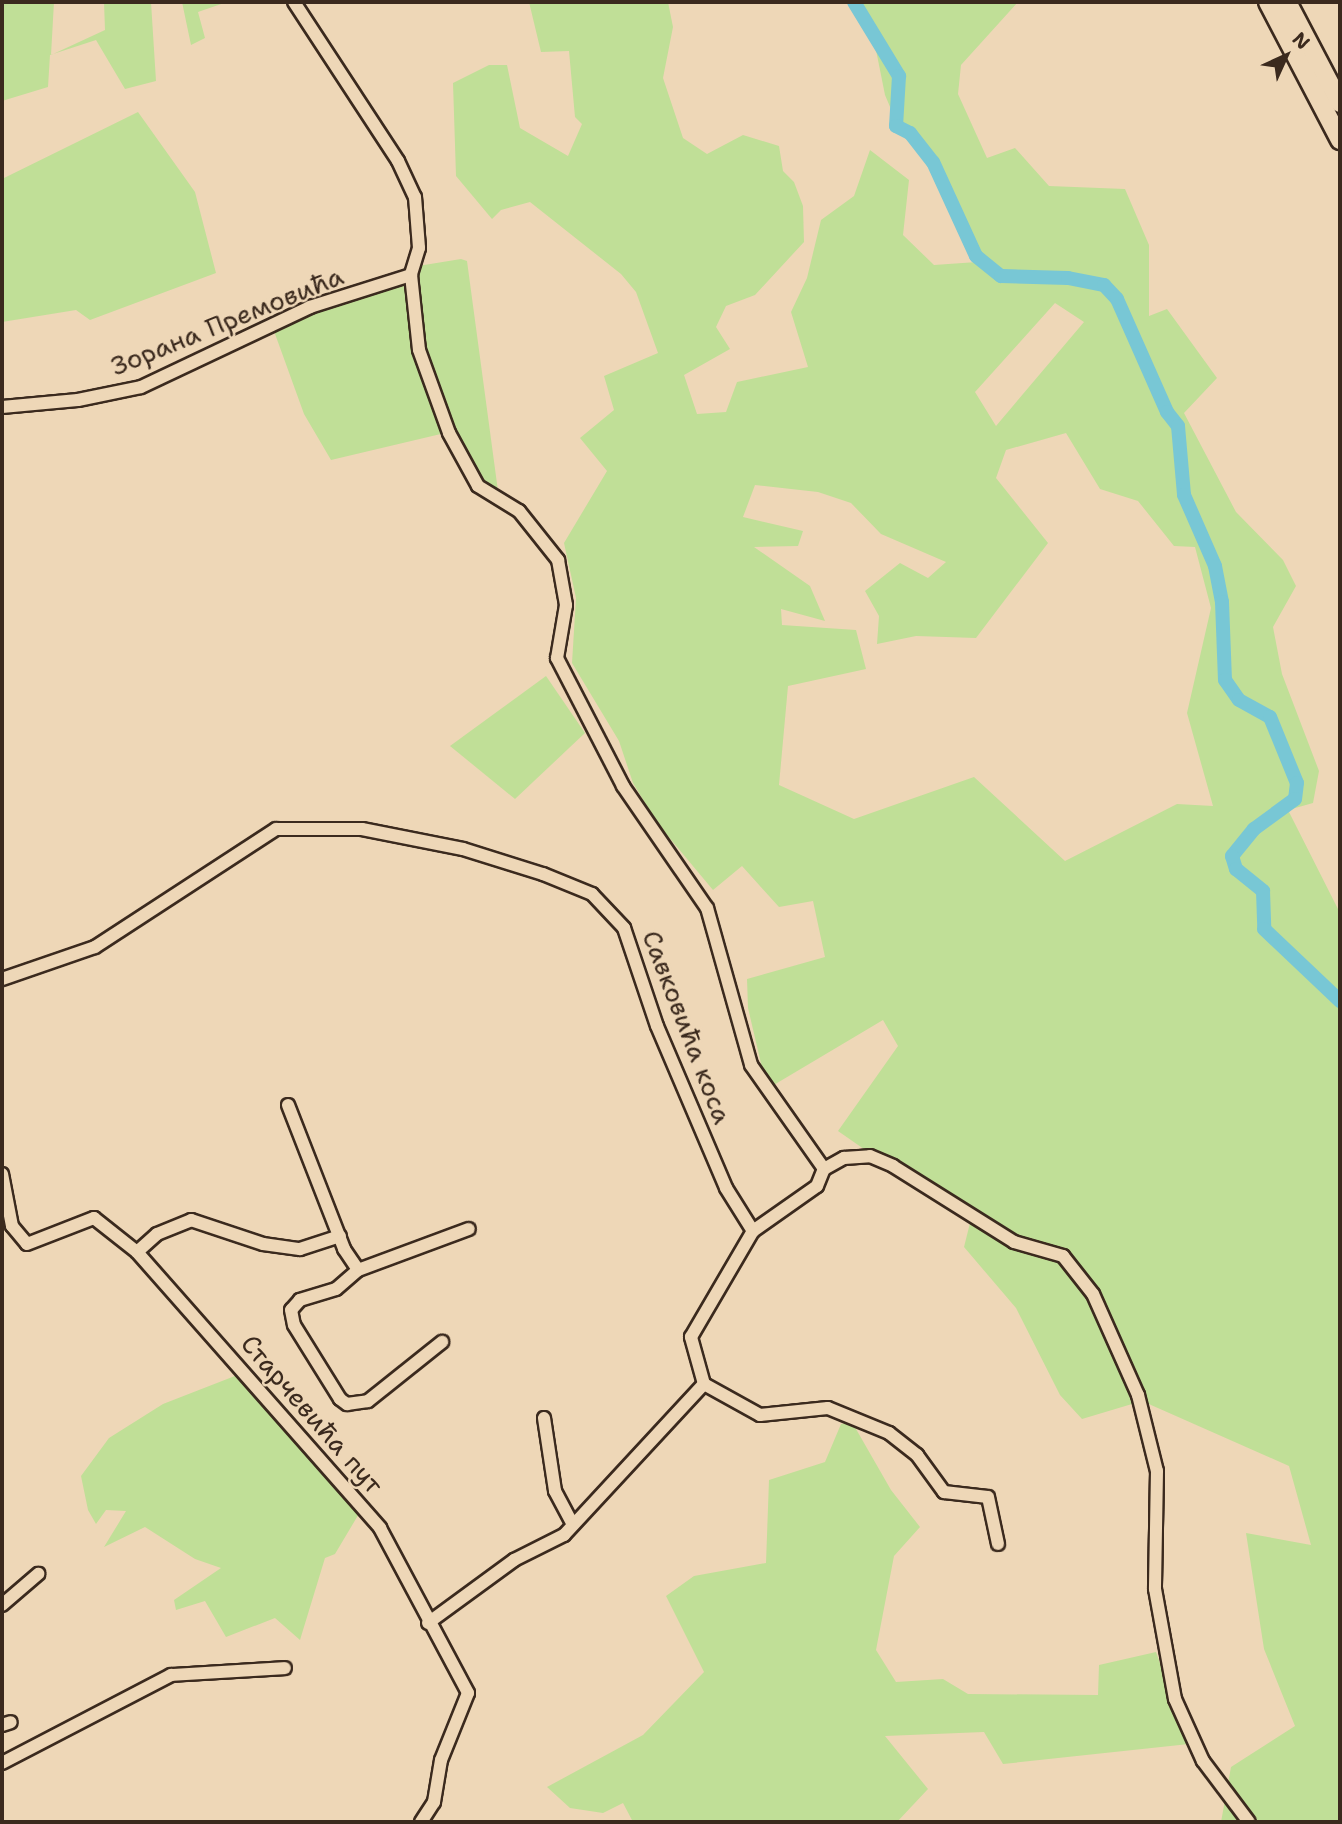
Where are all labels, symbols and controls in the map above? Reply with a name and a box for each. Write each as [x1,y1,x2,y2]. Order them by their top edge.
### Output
north arrow [1251,21,1321,91]
text: N [1287,27,1315,55]
street label: Зорана Премовића [106,260,348,382]
street label: Савковића коса [636,926,738,1128]
street label: Старчевића пут [235,1328,389,1500]

